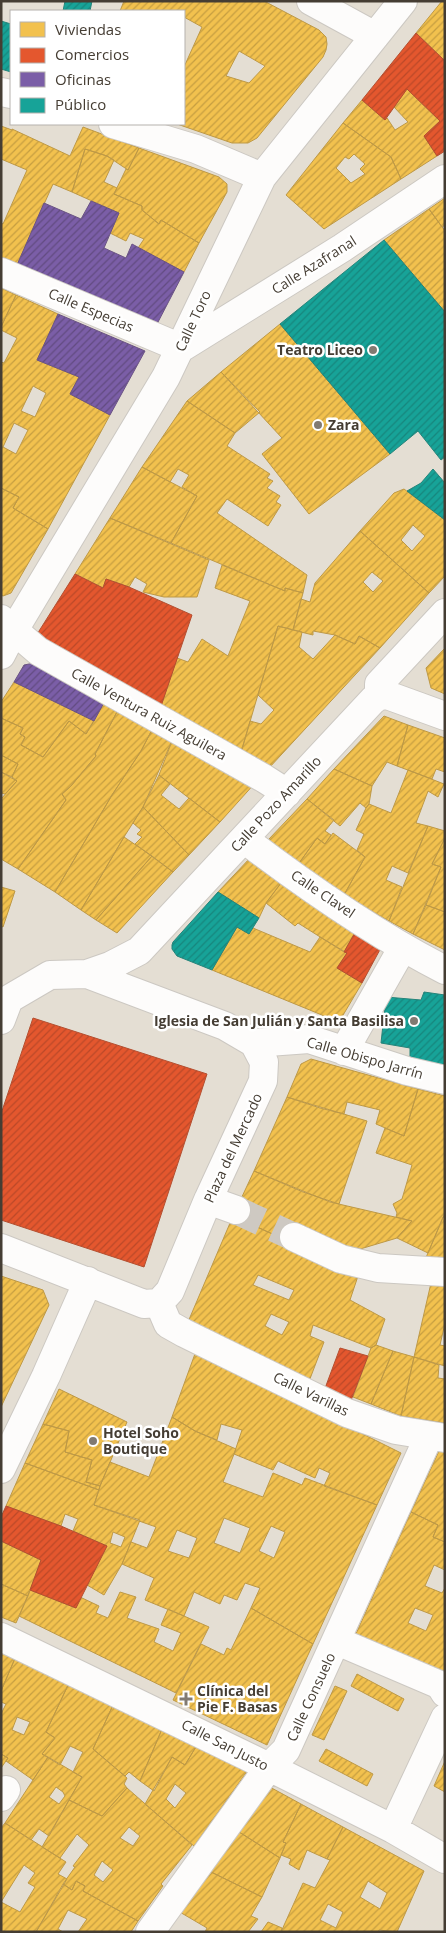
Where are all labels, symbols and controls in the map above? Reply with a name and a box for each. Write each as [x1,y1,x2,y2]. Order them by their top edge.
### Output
legend [10,10,185,125]
text: Viviendas [55,19,121,39]
text: Comercios [55,44,129,64]
text: Oficinas [55,69,111,89]
text: Público [55,94,106,114]
street label: Calle Azafranal [268,231,360,298]
street label: Calle Especias [46,283,137,336]
street label: Calle Toro [170,287,215,354]
place label: Teatro Liceo [277,340,363,359]
marker: Teatro Liceo [367,344,379,356]
place label: Zara [328,415,359,434]
marker: Zara [312,419,324,431]
street label: Calle Ventura Ruiz Aguilera [68,663,230,764]
street label: Calle Pozo Amarillo [226,751,325,856]
street label: Calle Clavel [287,865,359,922]
place label: Iglesia de San Julián y Santa Basilisa [154,1011,404,1030]
marker: Iglesia de San Julián y Santa Basilisa [408,1015,420,1027]
street label: Calle Obispo Jarrín [305,1032,426,1083]
street label: Plaza del Mercado [199,1090,266,1206]
street label: Calle Varillas [270,1367,353,1420]
place label: Hotel Soho Boutique [103,1423,179,1458]
marker: Hotel Soho Boutique [87,1435,99,1447]
street label: Calle Consuelo [282,1649,339,1744]
place label: Clínica del Pie F. Basas [197,1681,278,1716]
marker: Clínica del Pie F. Basas [179,1692,193,1706]
street label: Calle San Justo [178,1714,272,1775]

